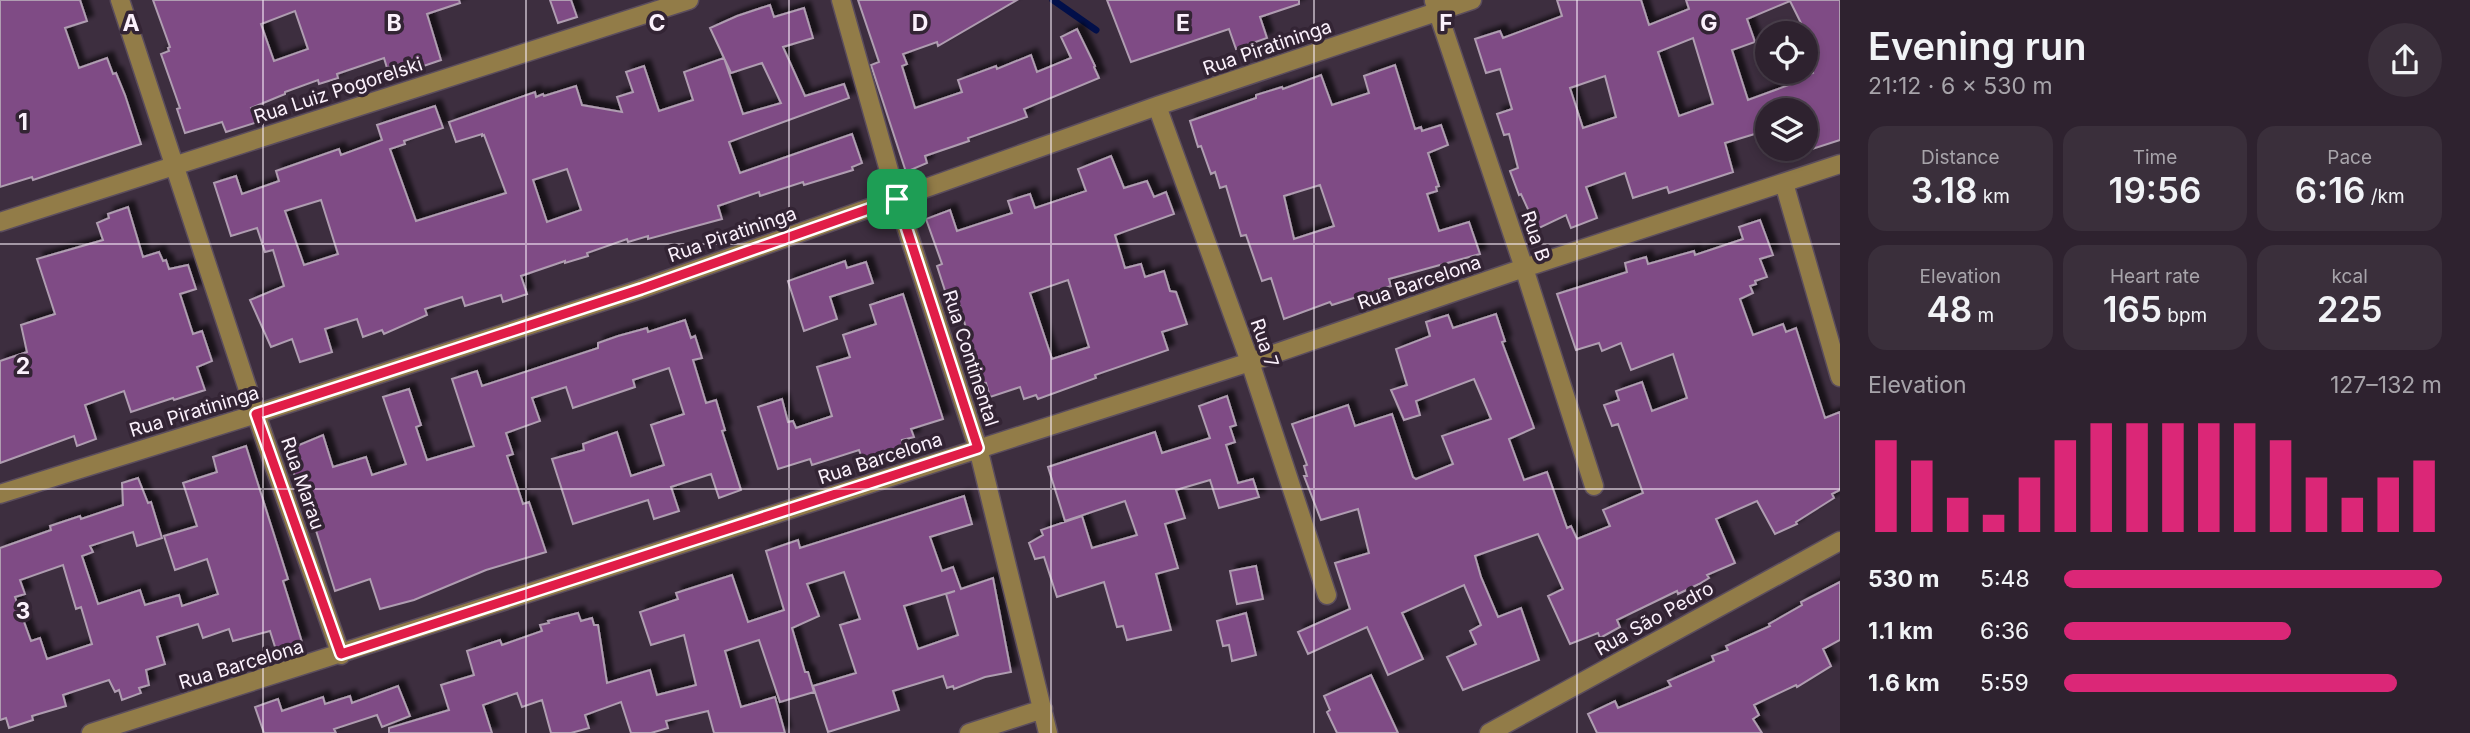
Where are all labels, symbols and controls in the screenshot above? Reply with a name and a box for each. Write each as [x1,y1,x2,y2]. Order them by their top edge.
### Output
text: A [122,9,140,37]
text: B [386,9,402,37]
text: C [648,9,666,37]
text: D [912,9,928,37]
text: E [1176,9,1190,37]
text: F [1439,9,1453,37]
text: G [1700,9,1718,37]
street label: Rua Piratininga [1200,15,1334,80]
map controls [1755,21,1818,161]
button: locate [1755,21,1818,84]
text: Evening run [1868,23,2086,69]
button: share [2368,23,2442,97]
street label: Rua Luiz Pogorelski [251,52,425,129]
text: 21:12 · 6 × 530 m [1868,72,2053,100]
button: layers [1755,98,1818,161]
text: 1 [18,108,28,136]
text: Distance [1921,146,2000,169]
text: Time [2133,146,2177,169]
text: Pace [2327,146,2372,169]
pin [867,169,927,229]
text: 3.18 [1911,169,1978,211]
text: 19:56 [2109,169,2201,211]
text: 6:16 [2295,169,2365,211]
icon: arrive [878,180,916,218]
text: km [1978,185,2010,208]
text: /km [2365,185,2405,208]
street label: Rua Piratininga [665,202,799,267]
street label: Rua B [1516,208,1555,264]
street label: Rua Barcelona [1354,251,1484,314]
text: Elevation [1920,265,2001,288]
text: Heart rate [2110,265,2200,288]
text: kcal [2332,265,2368,288]
street label: Rua Continental [938,287,1003,429]
text: 48 [1926,288,1972,330]
text: 165 [2103,288,2162,330]
text: 225 [2317,288,2382,330]
text: m [1972,304,1994,327]
text: bpm [2162,304,2207,327]
street label: Rua 7 [1245,316,1284,371]
text: 2 [16,352,30,380]
text: Elevation [1868,371,1967,399]
text: 127–132 m [2330,371,2442,399]
street label: Rua Piratininga [127,381,262,442]
street label: Rua Barcelona [815,428,945,489]
street label: Rua Marau [276,434,329,532]
text: 530 m [1868,565,1940,593]
text: 5:48 [1980,565,2030,593]
street label: Rua São Pedro [1591,576,1718,661]
text: 3 [16,597,30,625]
text: 1.1 km [1868,617,1933,645]
text: 6:36 [1980,617,2029,645]
street label: Rua Barcelona [176,635,306,694]
text: 1.6 km [1868,669,1940,697]
text: 5:59 [1980,669,2029,697]

